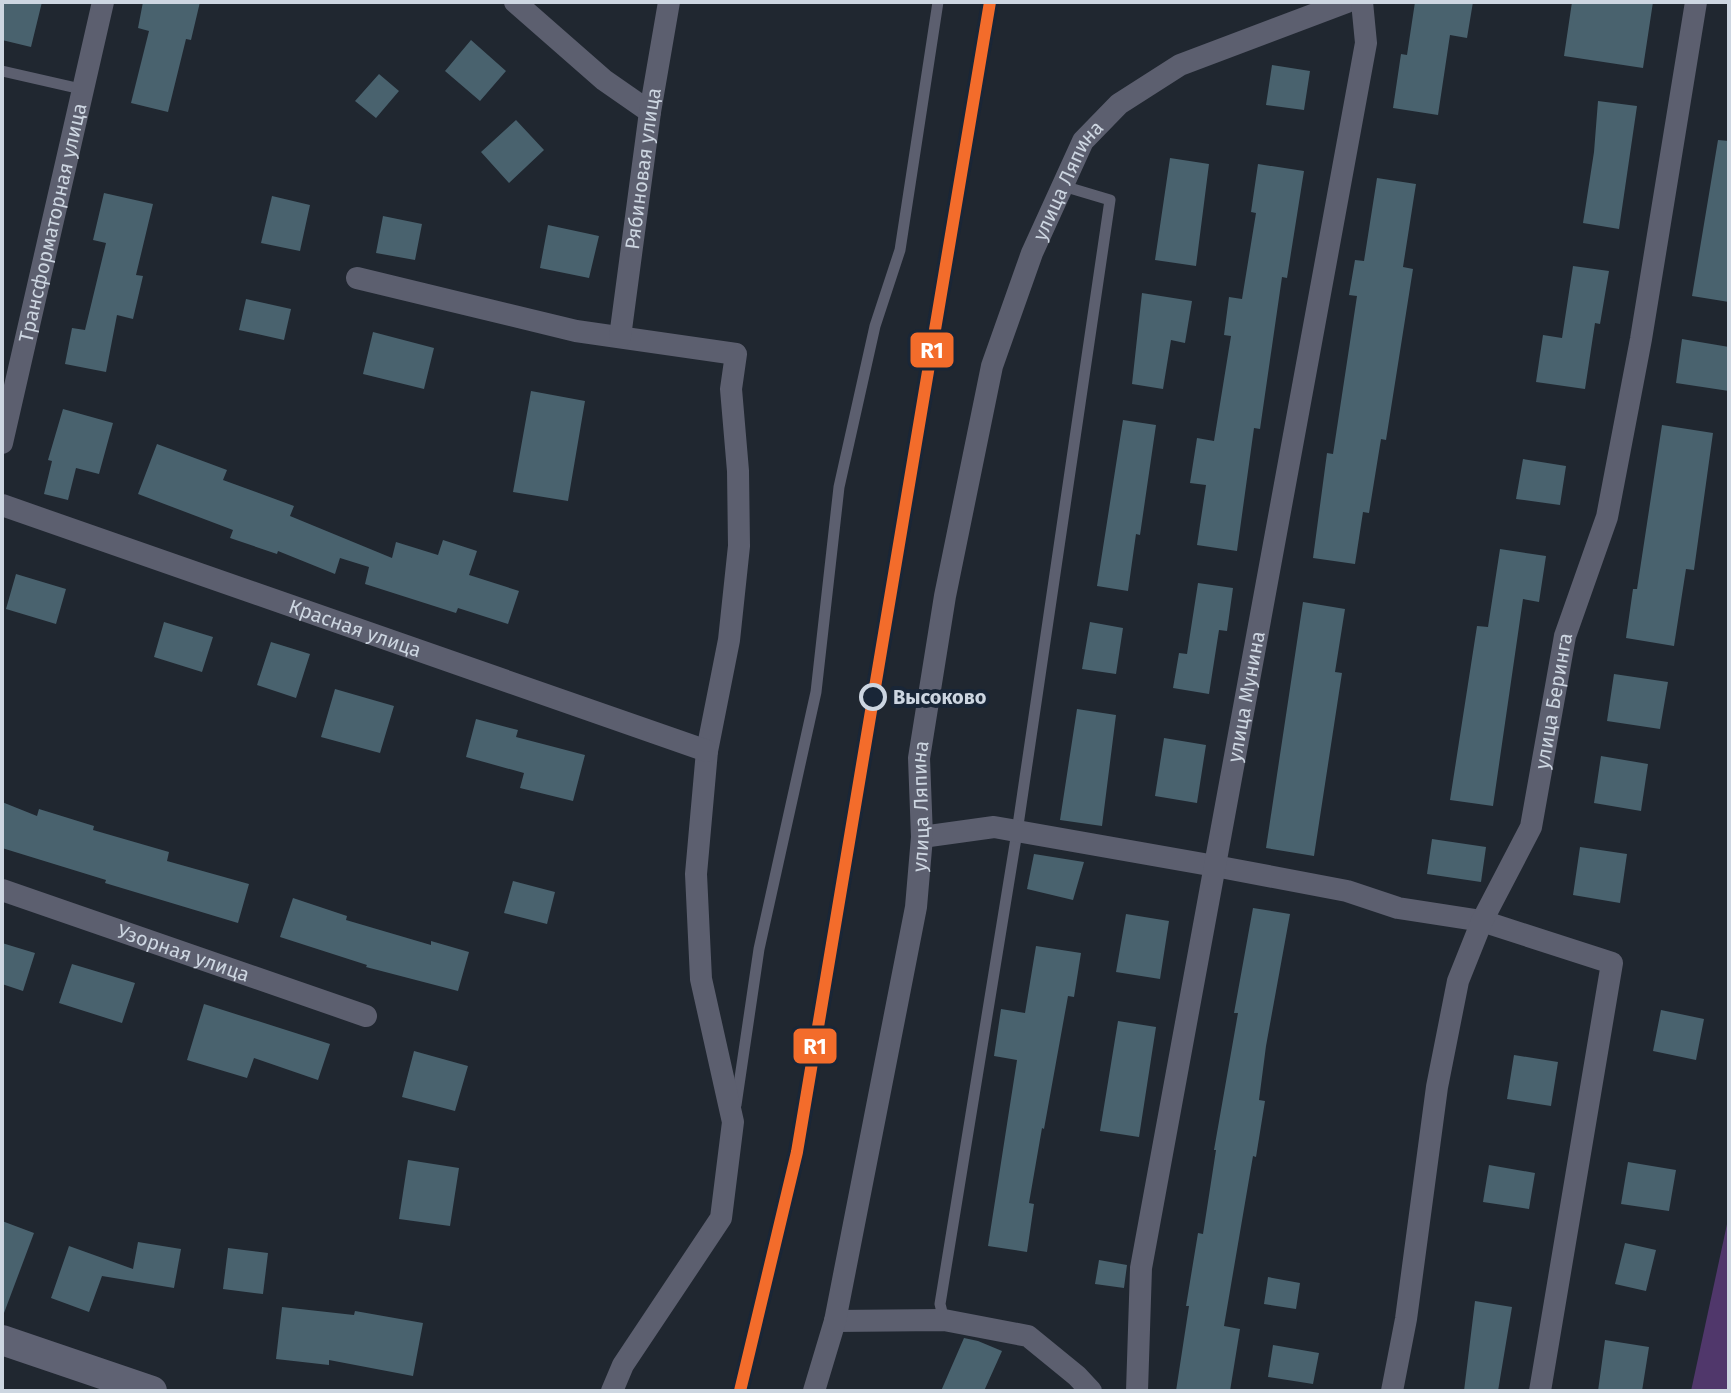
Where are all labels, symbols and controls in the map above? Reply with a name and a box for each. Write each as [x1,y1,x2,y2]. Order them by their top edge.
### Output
street label: Рябиновая улица [620,86,666,251]
street label: Трансформаторная улица [13,101,91,345]
street label: улица Ляпина [1027,115,1108,244]
line badge: R1 [909,331,955,369]
text: R1 [920,337,944,364]
street label: Красная улица [286,594,425,662]
street label: улица Мунина [1222,629,1270,764]
street label: улица Беринга [1530,631,1577,771]
marker: Высоково [860,684,886,710]
place label: Высоково [893,685,987,709]
street label: улица Ляпина [906,739,934,873]
street label: Узорная улица [114,919,253,987]
line badge: R1 [792,1027,838,1065]
text: R1 [803,1033,827,1060]

